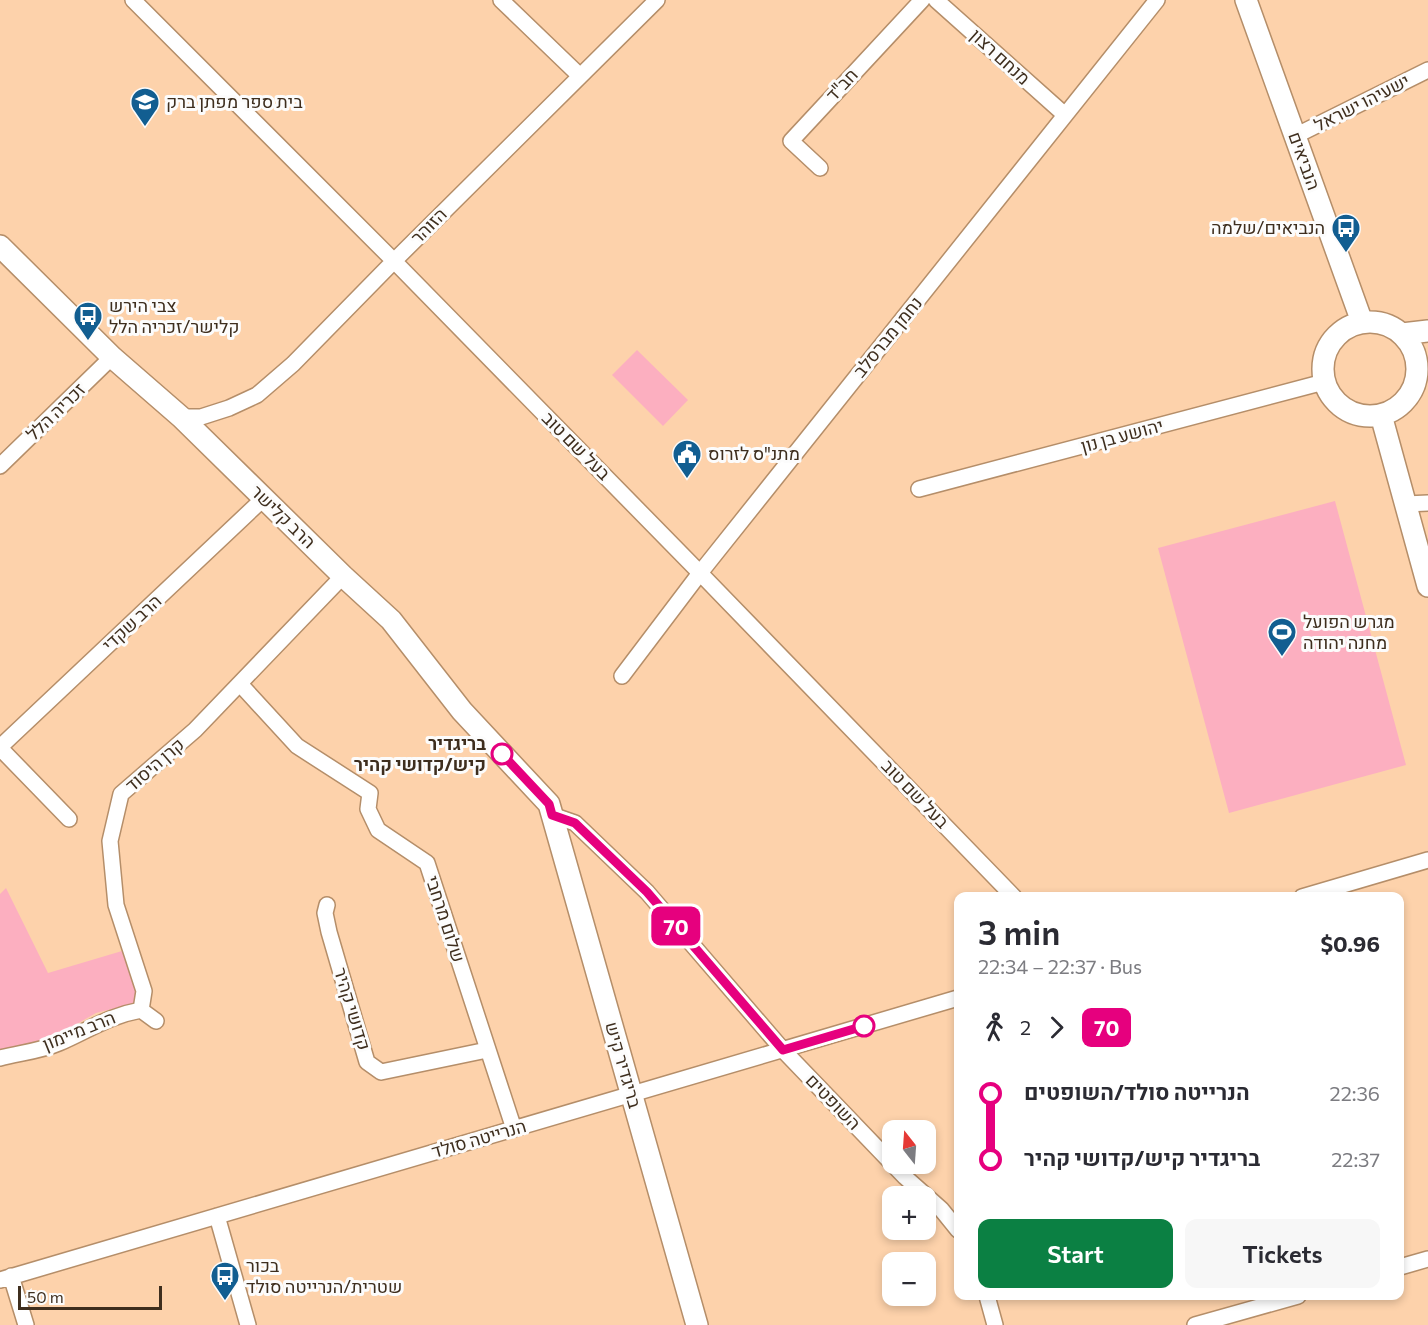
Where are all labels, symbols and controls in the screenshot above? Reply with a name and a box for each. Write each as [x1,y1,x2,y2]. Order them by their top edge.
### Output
street label: מנחם רצון [966,24,1035,89]
street label: חב"ד [821,63,862,105]
street label: ישעיהו ישראל [1310,69,1413,136]
school or university icon: בית ספר מפתן ברק [129,86,161,128]
place label: בית ספר מפתן ברק [166,90,303,112]
street label: הנביאים [1284,128,1326,193]
street label: הזוהר [406,203,451,248]
bus stop icon: הנביאים/שלמה [1330,212,1362,254]
place label: הנביאים/שלמה [1211,216,1325,238]
street label: נחמן מברסלב [848,292,926,381]
place label: צבי הירש קלישר/זכריה הלל [109,294,239,337]
bus stop icon: צבי הירש קלישר/זכריה הלל [72,300,104,342]
street label: זכריה הלל [21,378,89,445]
street label: בעל שם טוב [538,407,616,484]
street label: יהושע בן נון [1078,413,1165,457]
public building icon: מתנ"ס לזרוס [671,438,703,480]
place label: מתנ"ס לזרוס [708,442,800,464]
street label: הרב קלישר [247,480,321,552]
street label: הרב שקדי [97,589,165,655]
place label: מגרש הפועל מחנה יהודה [1303,610,1395,653]
sports icon: מגרש הפועל מחנה יהודה [1266,616,1298,658]
place label: בריגדיר קיש/קדושי קהיר [354,732,486,775]
street label: קרן היסוד [120,733,188,796]
marker: בריגדיר קיש/קדושי קהיר [491,743,513,765]
street label: בעל שם טוב [877,754,954,833]
street label: שלום מרחבי [422,873,470,965]
line badge: 70 [649,906,703,946]
text: 3 min [978,911,1060,952]
text: 70 [663,914,689,939]
text: $0.96 [1320,930,1380,957]
text: 22:34 – 22:37 · Bus [978,954,1142,978]
street label: קדושי קהיר [330,965,376,1053]
street label: הרב מיימון [39,1006,118,1055]
icon: walk [978,1011,1011,1044]
icon: forward [1040,1011,1073,1044]
unlabelled marker [853,1015,875,1037]
text: 2 [1020,1015,1031,1039]
text: 70 [1094,1015,1119,1040]
street label: בריגדיר קיש [601,1019,647,1111]
street label: השופטים [802,1069,866,1134]
text: הנרייטה סולד/השופטים [1024,1078,1250,1105]
text: 22:36 [1330,1081,1380,1105]
street label: הנרייטה סולד [429,1114,529,1162]
north arrow [882,1120,936,1174]
map controls [882,1120,936,1306]
text: בריגדיר קיש/קדושי קהיר [1024,1144,1260,1171]
text: 22:37 [1331,1147,1380,1171]
button: + [882,1186,936,1240]
button: Start [978,1219,1173,1288]
button: Tickets [1185,1219,1380,1288]
button: − [882,1252,936,1306]
place label: בכור שטרית/הנרייטה סולד [246,1254,402,1297]
bus stop icon: בכור שטרית/הנרייטה סולד [209,1260,241,1302]
scale bar [18,1283,162,1310]
text: 50 m [27,1287,64,1306]

